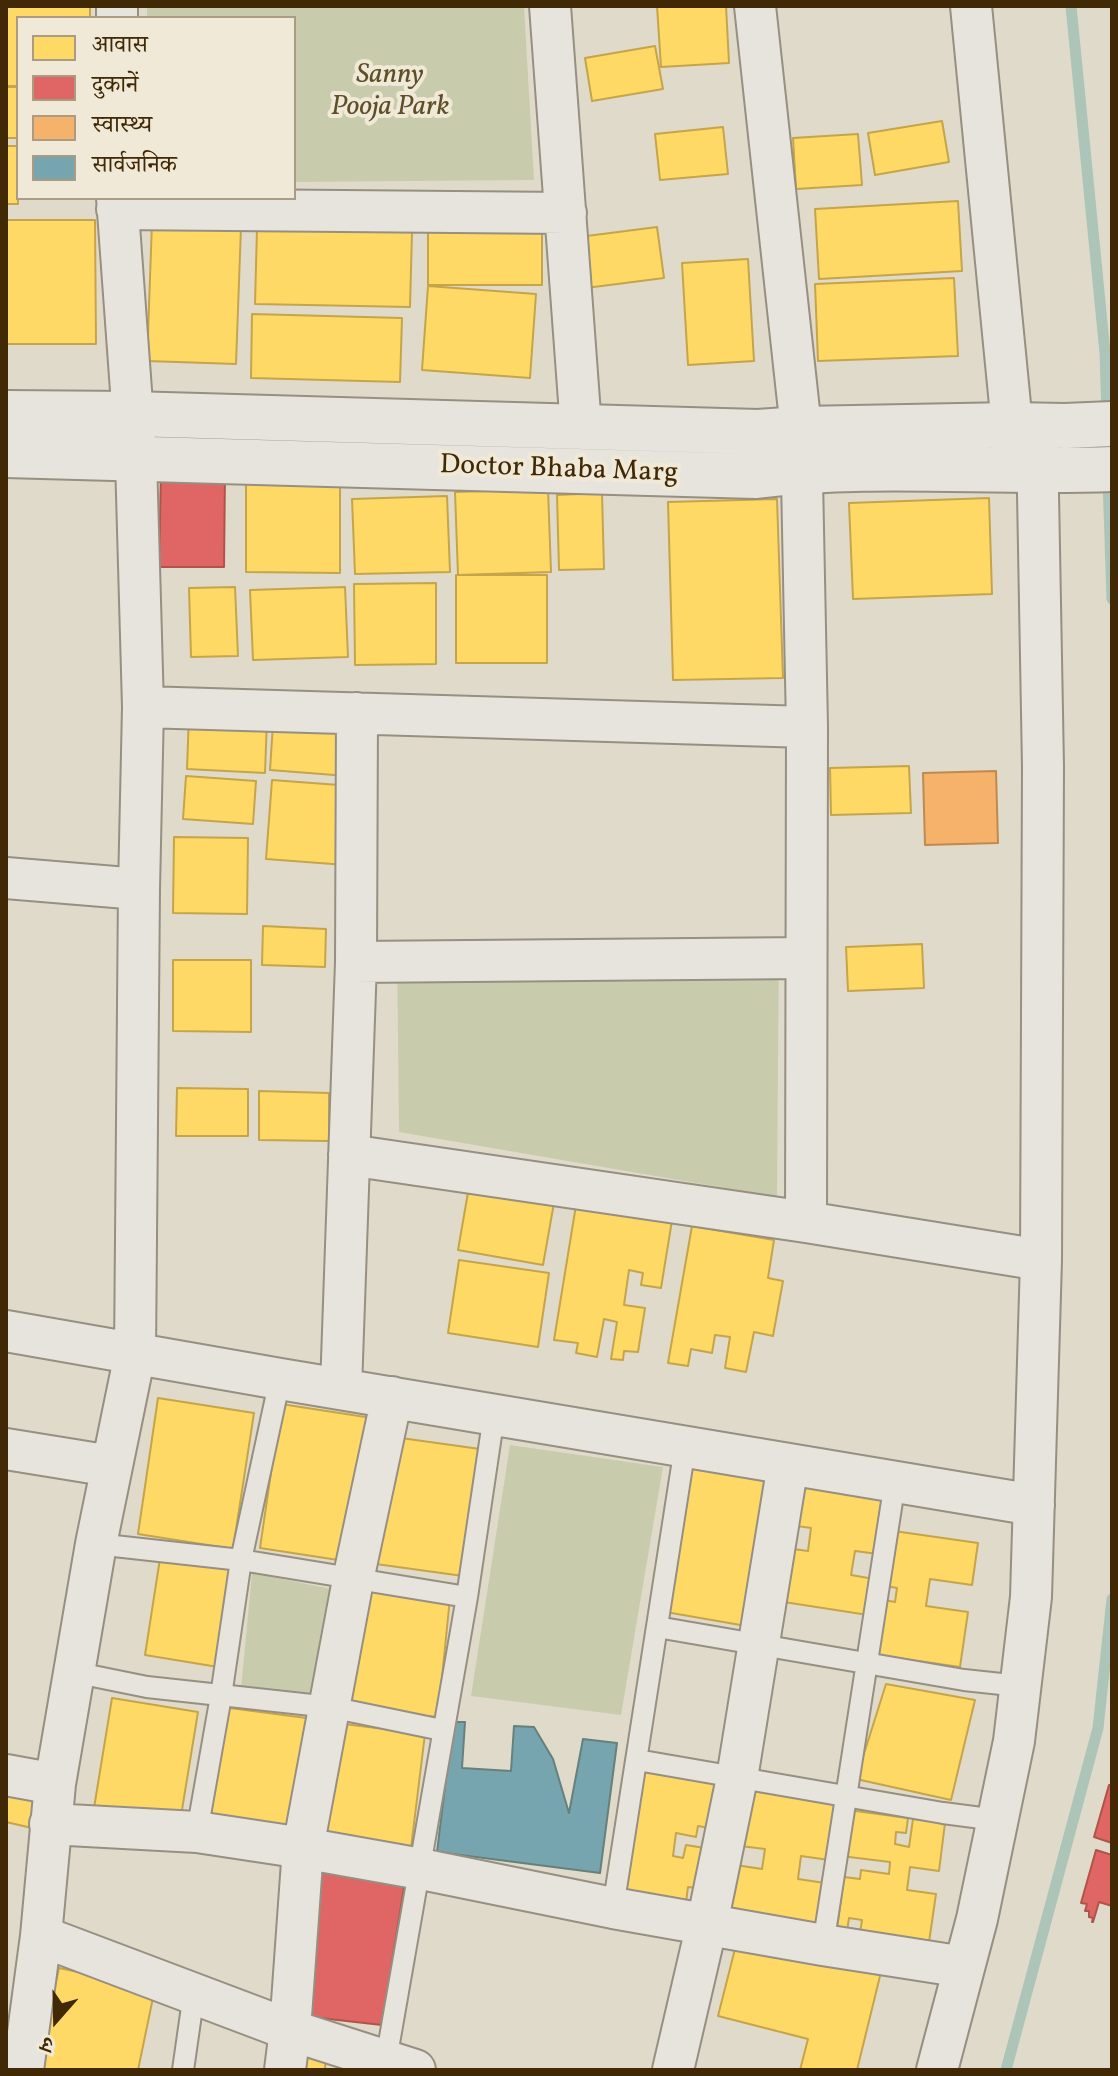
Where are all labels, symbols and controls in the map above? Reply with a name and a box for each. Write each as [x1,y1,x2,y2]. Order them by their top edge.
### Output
legend [16,16,296,200]
text: आवास [92,29,148,63]
park label: Sanny Pooja Park [331,60,449,126]
text: दुकानें [92,69,138,103]
text: स्वास्थ्य [92,109,152,143]
text: सार्वजनिक [92,149,177,183]
street label: Doctor Bhaba Marg [439,450,679,492]
north arrow [16,1980,96,2060]
text: उ [37,2027,58,2060]

